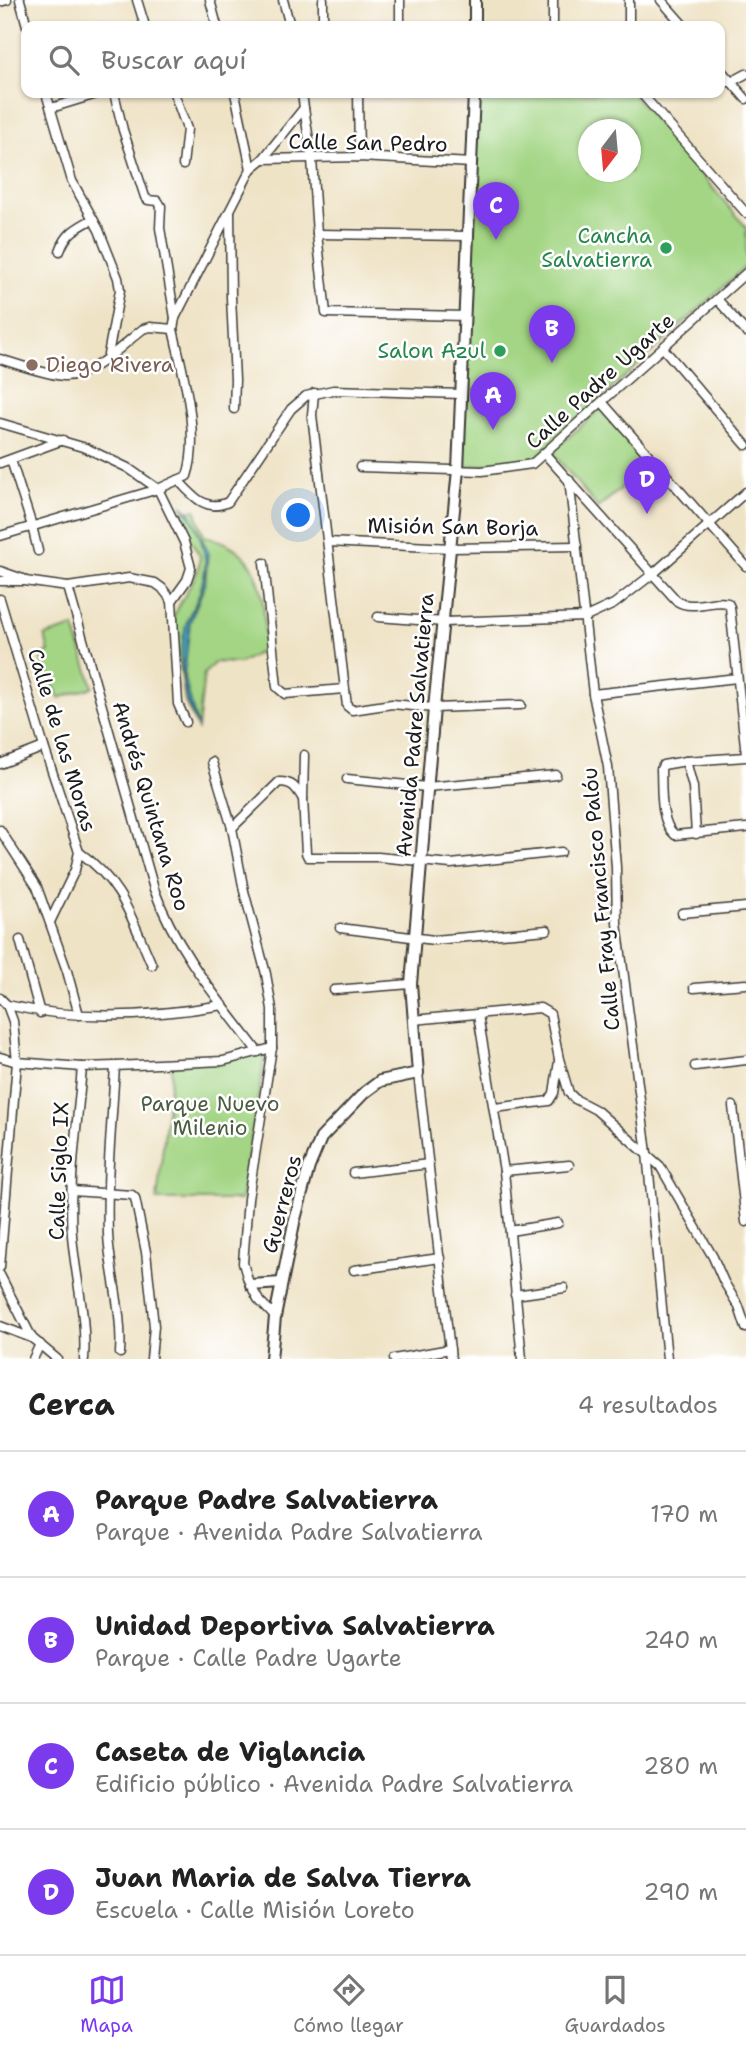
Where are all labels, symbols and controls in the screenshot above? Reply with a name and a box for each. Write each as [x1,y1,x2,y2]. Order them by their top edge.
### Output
search box [21,21,725,98]
icon: search [45,41,83,79]
text: Buscar aquí [101,42,247,77]
north arrow [578,119,641,182]
street label: Calle San Pedro [288,128,448,158]
pin: C [473,182,519,240]
place label: Cancha Salvatierra [541,222,652,274]
marker: Cancha Salvatierra [658,240,674,256]
pin: B [529,305,575,363]
street label: Calle Padre Ugarte [520,307,680,455]
place label: Salon Azul [378,337,487,365]
marker: Salon Azul [492,343,508,359]
place label: Diego Rivera [46,351,174,379]
marker: Diego Rivera [24,357,40,373]
pin: A [470,372,516,430]
pin: D [624,456,670,514]
your location [281,498,315,532]
street label: Misión San Borja [367,512,539,542]
street label: Avenida Padre Salvatierra [390,592,440,858]
street label: Calle de las Moras [21,645,103,835]
street label: Andrés Quintana Roo [106,697,196,915]
street label: Calle Fray Francisco Palóu [576,766,626,1032]
park label: Parque Nuevo Milenio [141,1090,279,1142]
street label: Calle Siglo IX [43,1101,75,1241]
street label: Guerreros [255,1152,309,1256]
text: Cerca [28,1384,115,1425]
text: 4 resultados [578,1390,718,1420]
text: Parque Padre Salvatierra [95,1482,438,1517]
text: A [42,1499,60,1529]
text: 170 m [650,1499,718,1529]
text: Parque · Avenida Padre Salvatierra [95,1517,483,1547]
text: Unidad Deportiva Salvatierra [95,1608,495,1643]
text: B [44,1625,58,1655]
text: 240 m [644,1625,718,1655]
text: Parque · Calle Padre Ugarte [95,1643,402,1673]
text: Caseta de Viglancia [95,1734,365,1769]
text: C [44,1751,58,1781]
text: 280 m [643,1751,718,1781]
text: Edificio público · Avenida Padre Salvatierra [95,1769,573,1799]
text: Juan Maria de Salva Tierra [95,1860,471,1895]
text: D [43,1877,59,1907]
text: 290 m [644,1877,718,1907]
text: Escuela · Calle Misión Loreto [95,1895,415,1925]
tab: Mapa [80,1971,133,2038]
tab: Cómo llegar [293,1971,404,2038]
tab: Guardados [565,1971,666,2038]

